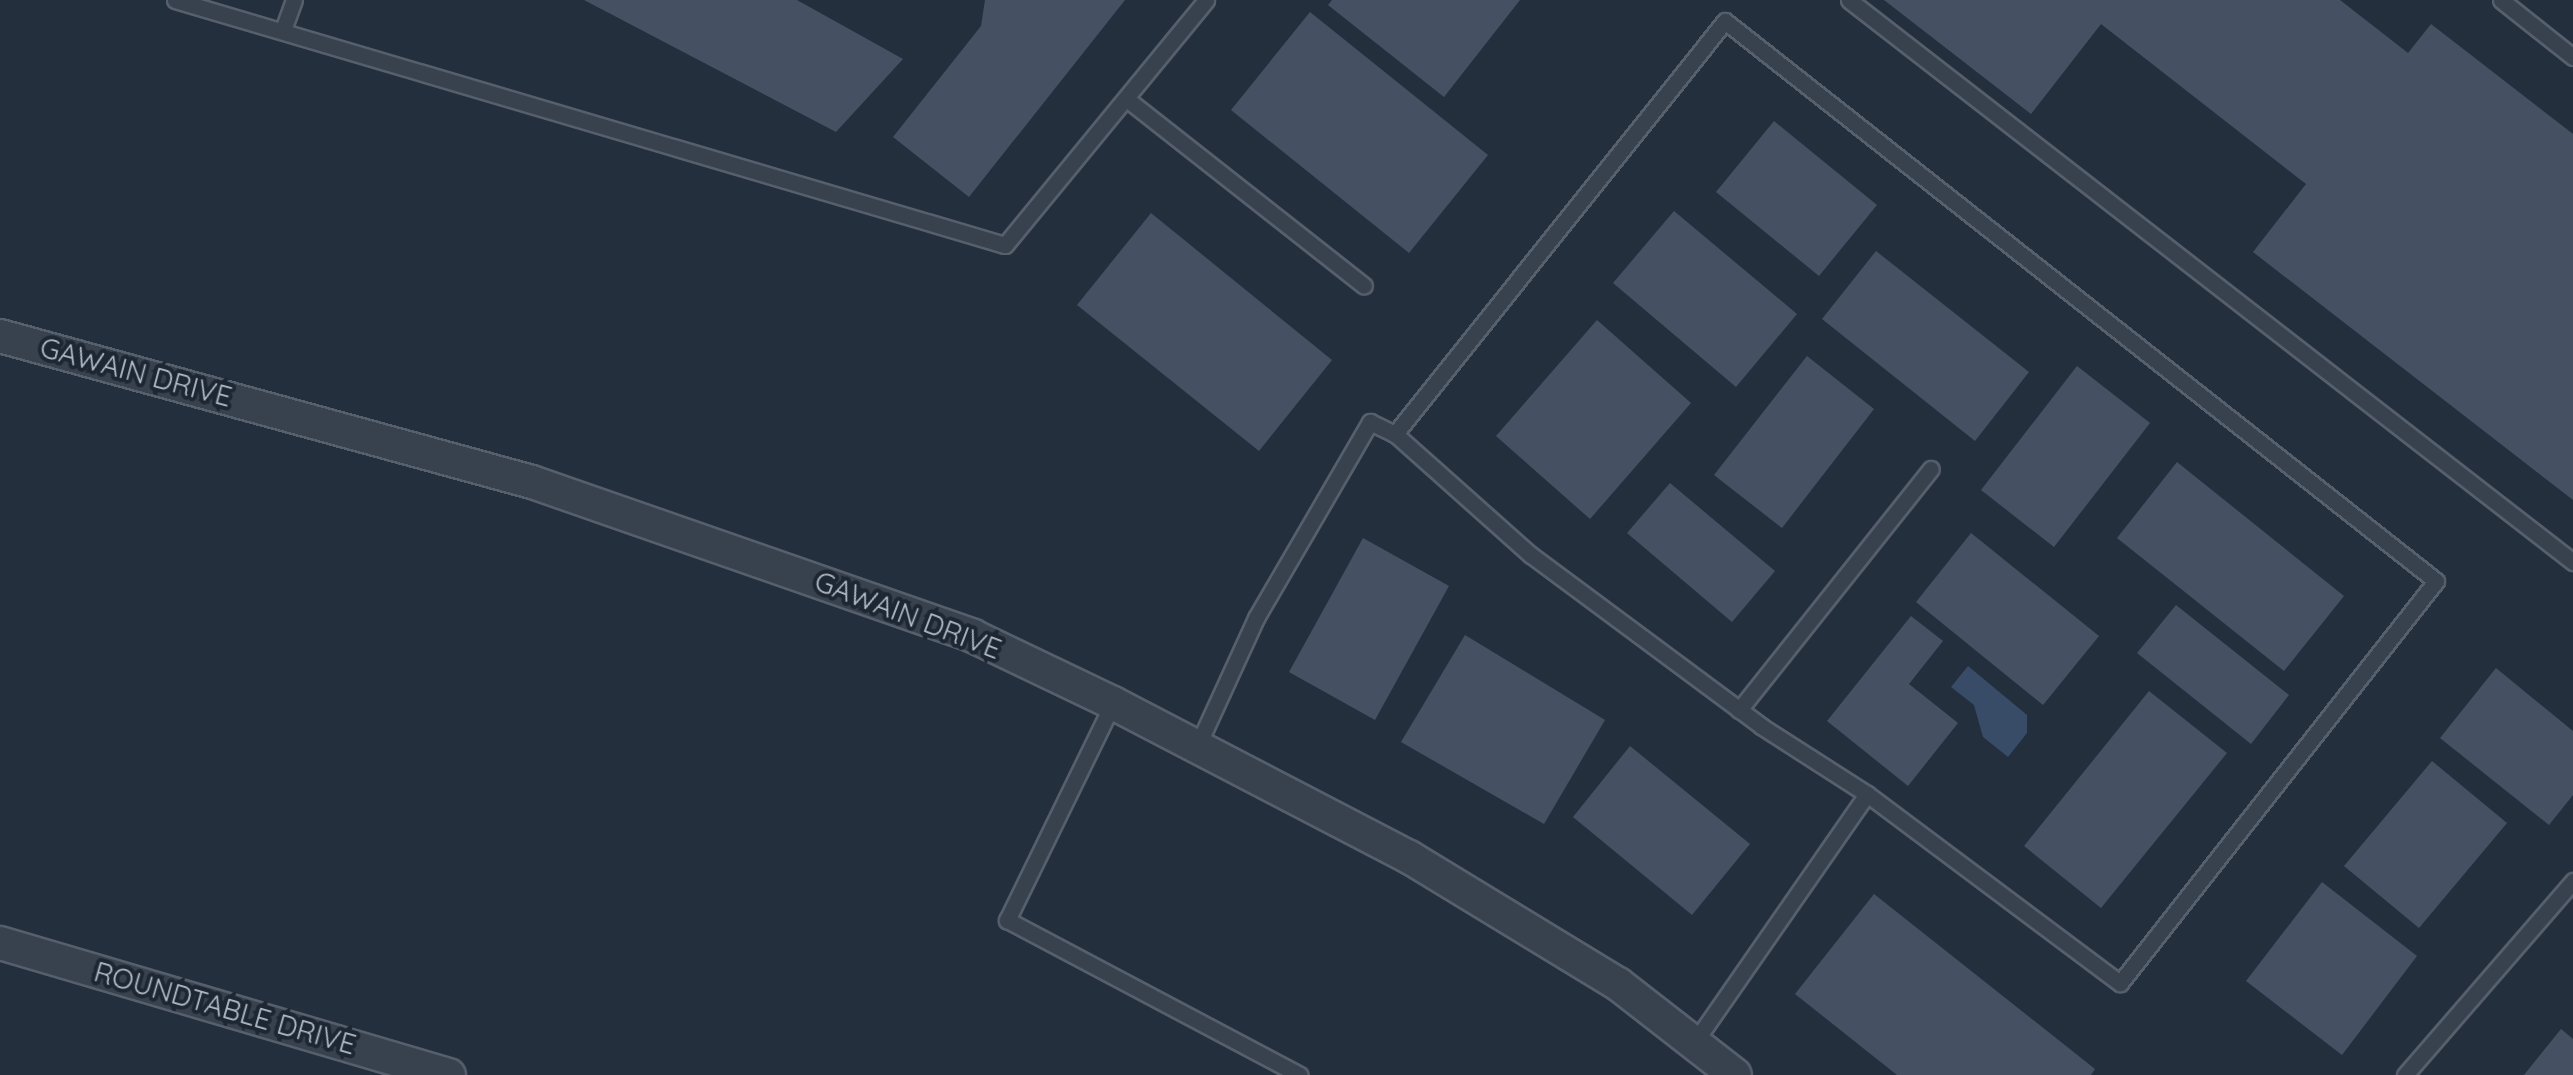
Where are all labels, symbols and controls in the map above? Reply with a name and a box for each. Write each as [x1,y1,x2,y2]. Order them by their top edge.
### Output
street label: GAWAIN DRIVE [37,330,235,414]
street label: GAWAIN DRIVE [810,564,1006,666]
street label: ROUNDTABLE DRIVE [90,955,360,1061]

